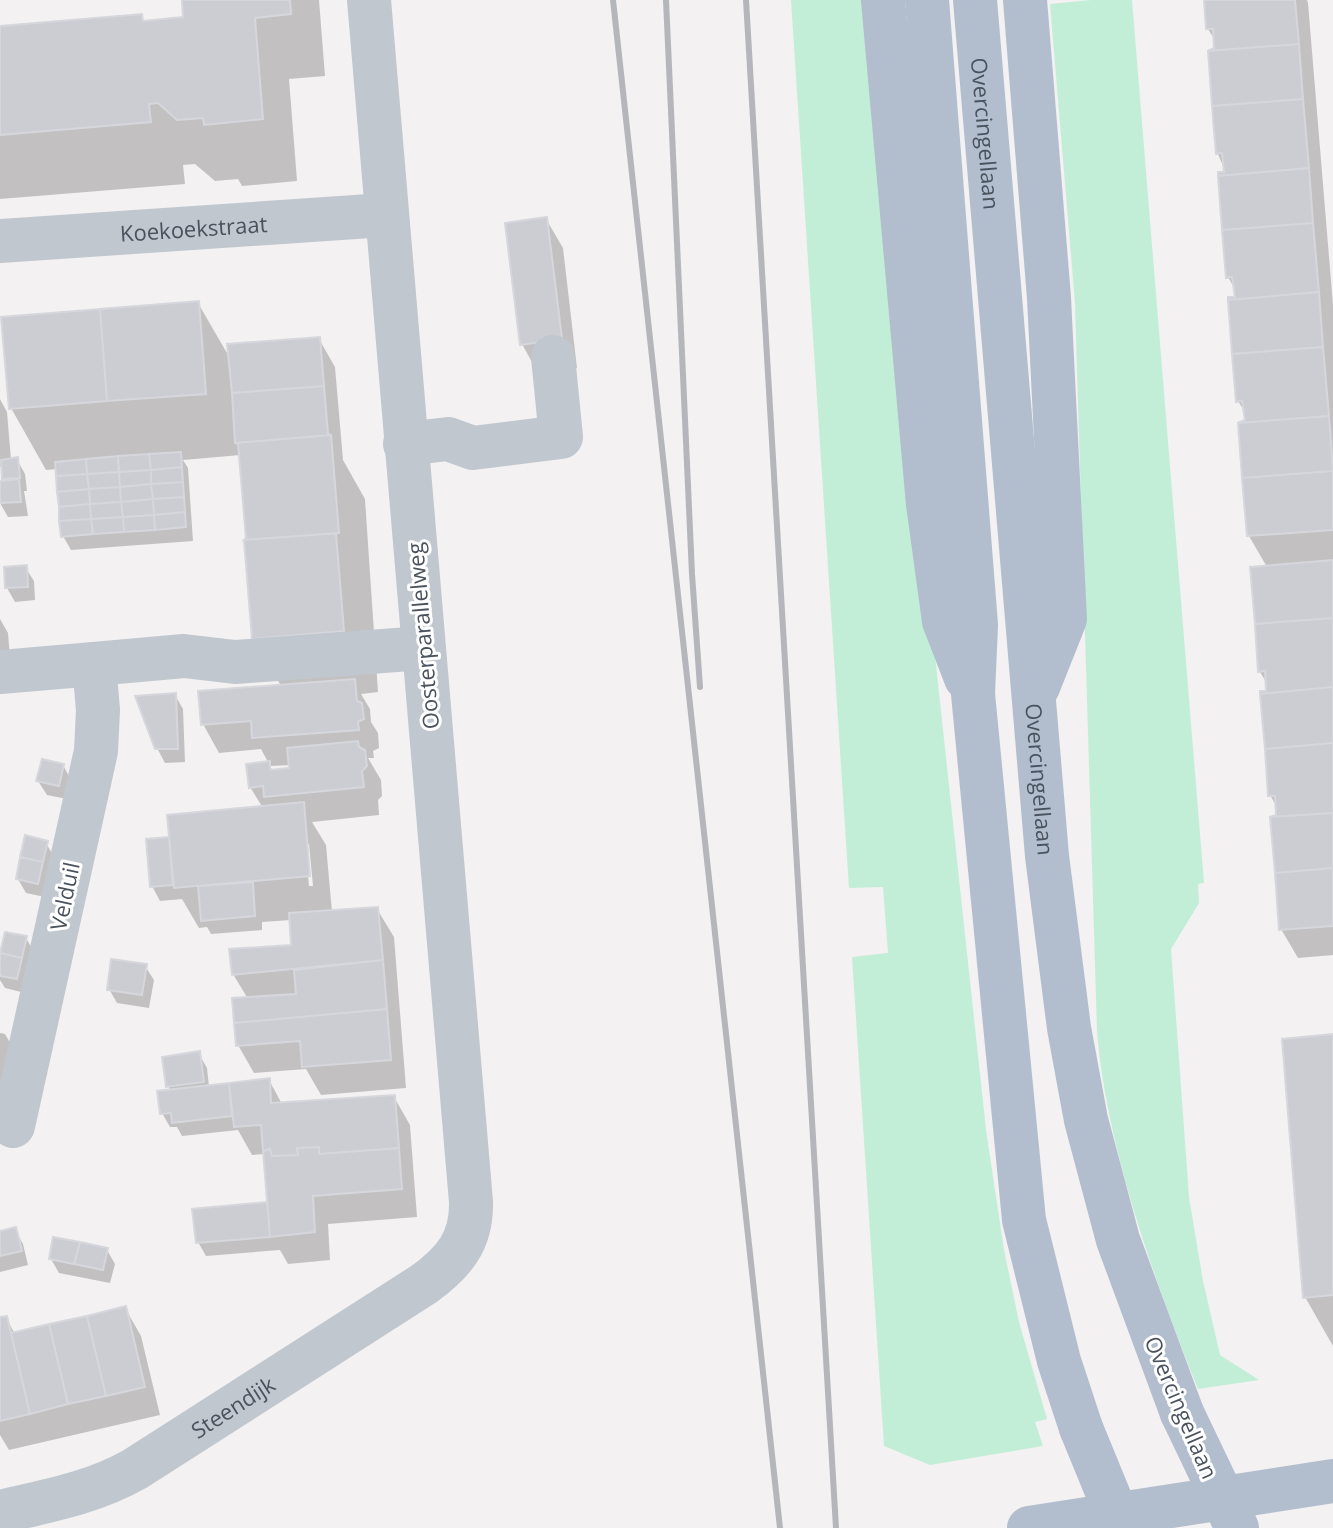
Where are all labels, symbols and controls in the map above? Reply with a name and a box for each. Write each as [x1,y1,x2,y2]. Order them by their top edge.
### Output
street label: Overcingellaan [965,56,1008,211]
street label: Koekoekstraat [119,208,268,248]
street label: Oosterparallelweg [399,541,445,731]
street label: Overcingellaan [1019,702,1062,856]
street label: Velduil [42,859,86,933]
street label: Overcingellaan [1138,1331,1226,1483]
street label: Steendijk [185,1368,281,1445]

